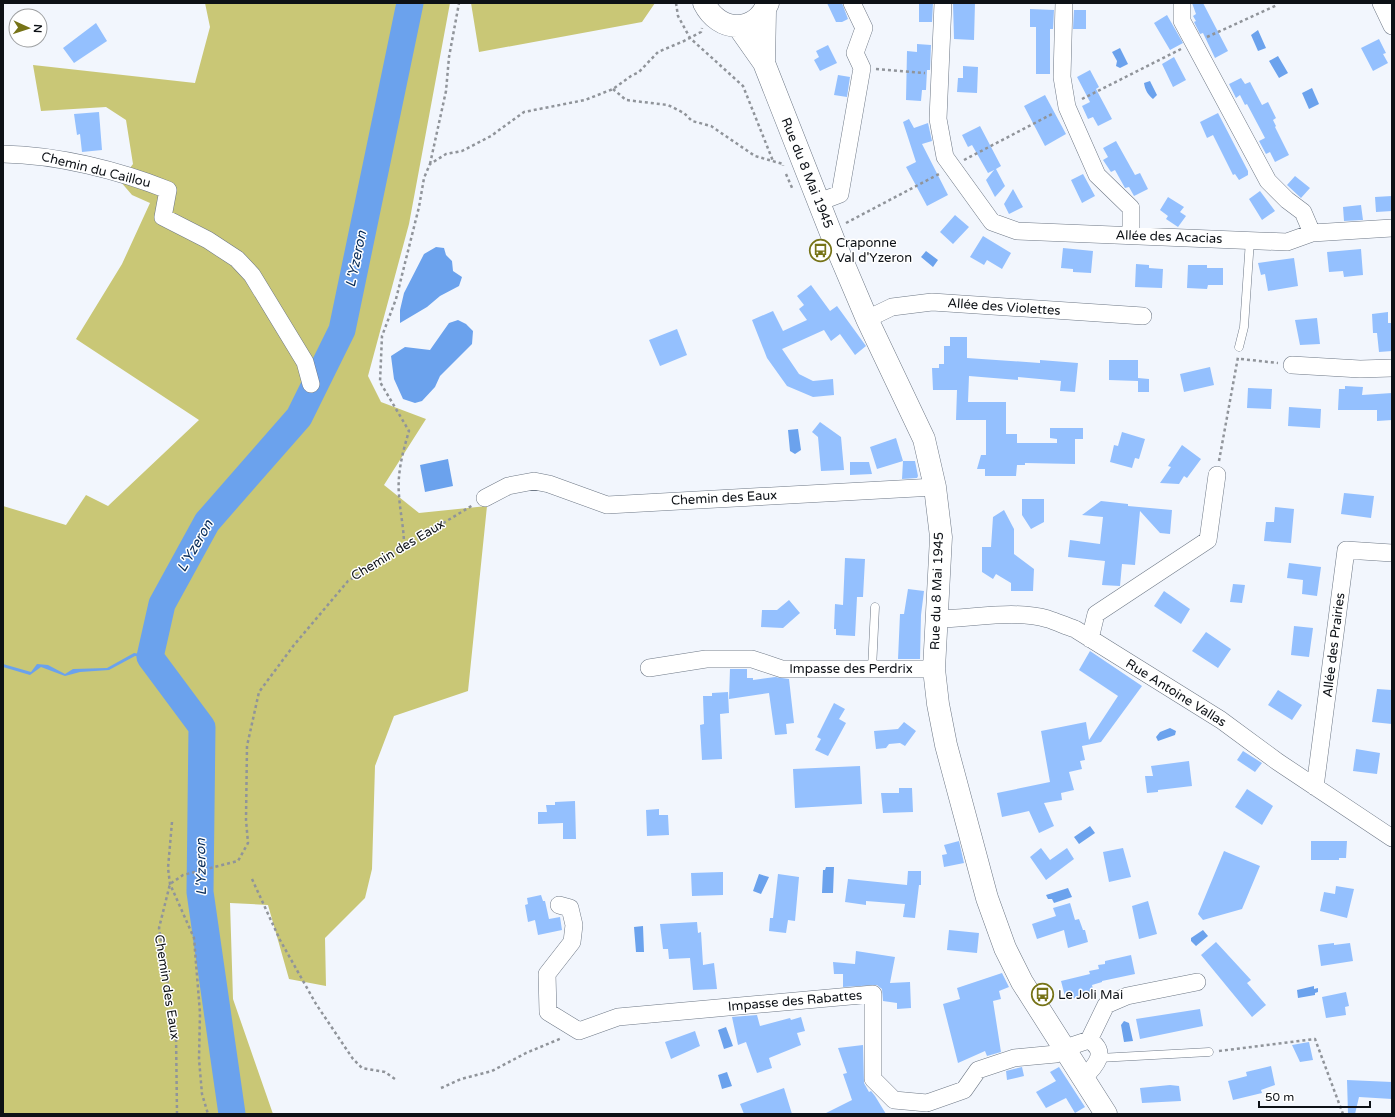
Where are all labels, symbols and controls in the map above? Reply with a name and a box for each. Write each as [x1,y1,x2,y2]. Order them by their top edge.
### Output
north arrow [8,8,48,48]
text: N [31,24,44,33]
street label: Rue du 8 Mai 1945 [777,115,837,231]
street label: Chemin du Caillou [40,149,152,191]
street label: Allée des Acacias [1115,227,1223,247]
water label: L'Yzeron [342,229,370,289]
place label: Craponne Val d'Yzeron [836,235,912,266]
bus stop icon: Craponne Val d'Yzeron [807,237,833,263]
street label: Allée des Violettes [947,295,1061,319]
street label: Chemin des Eaux [671,487,777,509]
street label: Chemin des Eaux [348,516,448,584]
water label: L'Yzeron [173,517,217,575]
street label: Rue du 8 Mai 1945 [927,532,947,650]
street label: Allée des Prairies [1320,592,1348,698]
street label: Rue Antoine Vallas [1123,656,1229,730]
street label: Impasse des Perdrix [789,661,913,677]
water label: L'Yzeron [192,838,210,896]
street label: Chemin des Eaux [151,933,183,1041]
bus stop icon: Le Joli Mai [1030,982,1056,1008]
street label: Impasse des Rabattes [727,987,863,1015]
place label: Le Joli Mai [1058,987,1123,1003]
scale bar [1259,1083,1370,1109]
text: 50 m [1265,1090,1294,1104]

